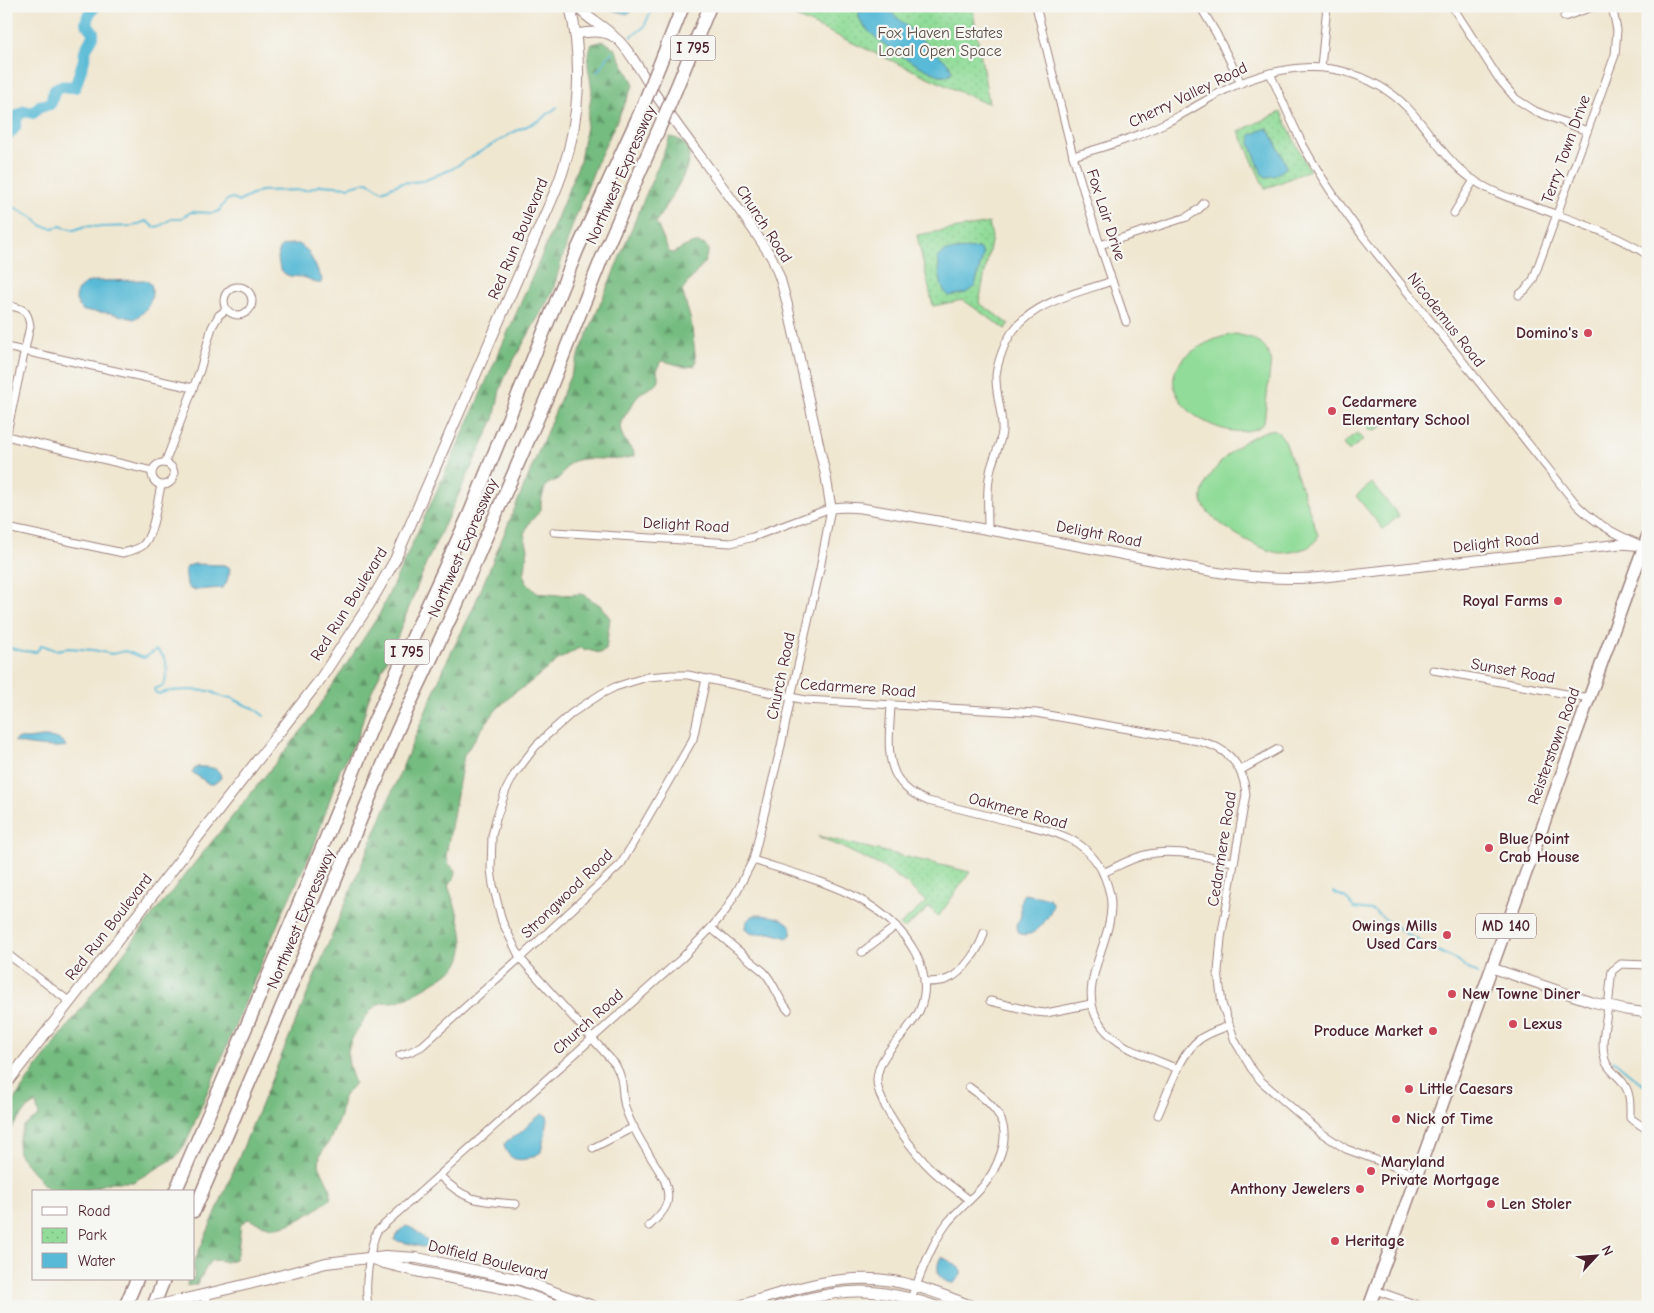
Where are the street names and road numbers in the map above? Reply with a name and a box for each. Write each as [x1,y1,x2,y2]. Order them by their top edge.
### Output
road number: I 795 [670,36,716,60]
street label: Cherry Valley Road [1126,59,1250,131]
street label: Terry Town Drive [1538,93,1594,205]
street label: Northwest Expressway [582,102,660,247]
street label: Fox Lair Drive [1083,167,1129,263]
street label: Red Run Boulevard [484,176,552,302]
street label: Church Road [732,182,796,266]
street label: Nicodemus Road [1404,269,1488,371]
street label: Northwest Expressway [424,475,502,620]
street label: Delight Road [642,514,730,536]
street label: Delight Road [1055,517,1143,551]
street label: Delight Road [1452,530,1540,556]
street label: Red Run Boulevard [307,544,391,664]
street label: Church Road [763,631,799,721]
road number: I 795 [384,640,430,664]
street label: Sunset Road [1470,655,1556,687]
street label: Cedarmere Road [799,675,917,701]
street label: Reisterstown Road [1524,685,1584,807]
street label: Oakmere Road [967,789,1069,833]
street label: Cedarmere Road [1204,790,1240,908]
street label: Northwest Expressway [263,846,339,992]
street label: Strongwood Road [518,846,616,942]
street label: Red Run Boulevard [62,870,156,984]
road number: MD 140 [1476,914,1536,938]
street label: Church Road [549,986,627,1058]
street label: Dolfield Boulevard [426,1236,550,1284]

